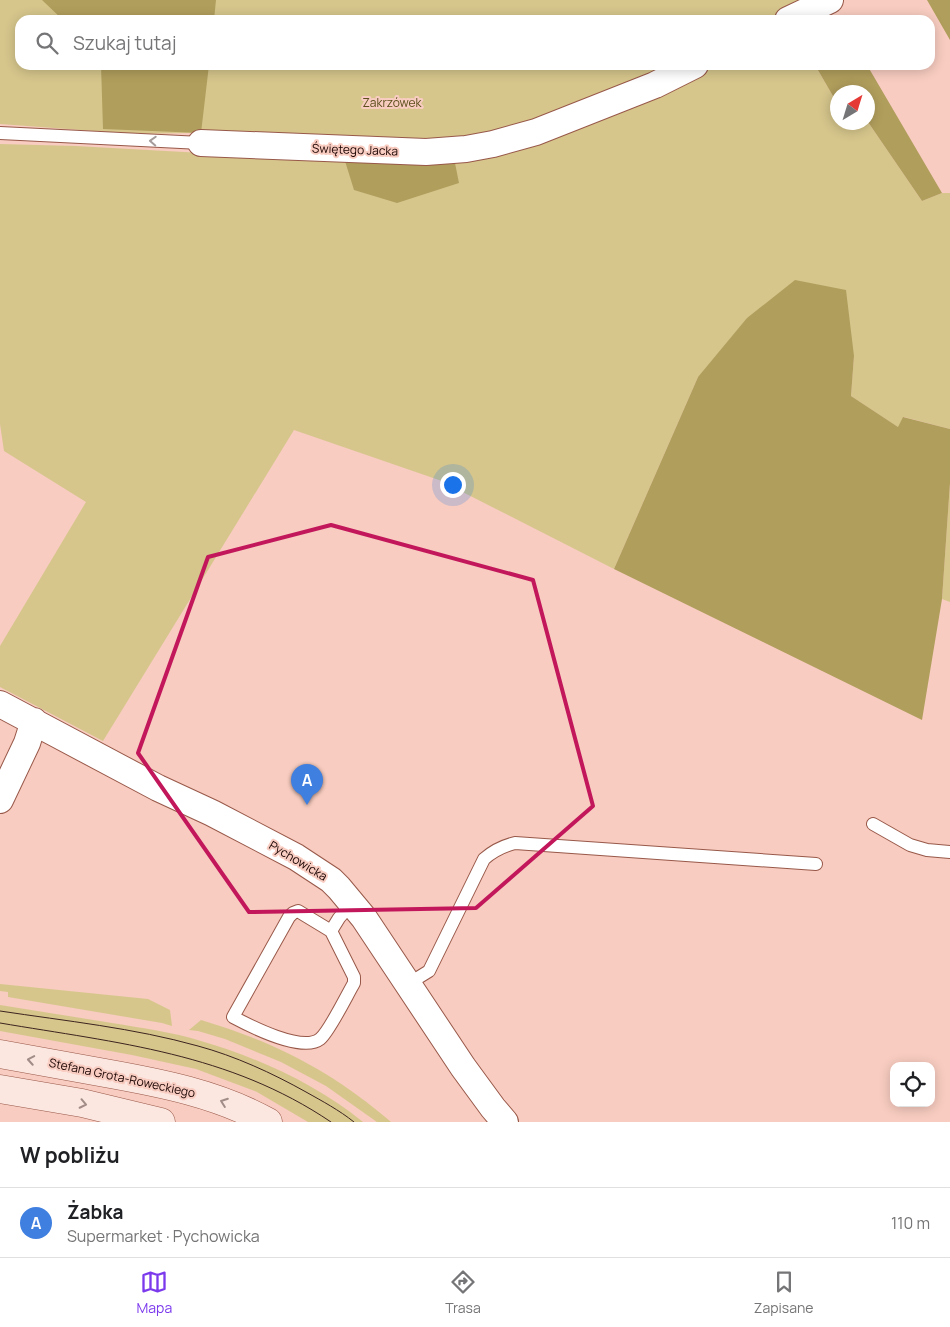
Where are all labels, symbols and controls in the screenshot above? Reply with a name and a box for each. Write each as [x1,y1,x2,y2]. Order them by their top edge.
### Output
search box [15,15,935,70]
icon: search [33,29,61,57]
text: Szukaj tutaj [73,30,176,56]
north arrow [830,85,875,130]
park label: Zakrzówek [363,94,423,111]
one-way arrow [148,135,156,146]
street label: Świętego Jacka [312,140,398,159]
your location [440,472,466,498]
pin: A [291,764,323,805]
street label: Pychowicka [266,836,331,885]
street label: Stefana Grota-Roweckiego [47,1054,197,1101]
one-way arrow [27,1055,36,1065]
map controls [890,1062,935,1107]
button: locate [890,1062,935,1107]
one-way arrow [78,1098,87,1108]
one-way arrow [220,1098,229,1108]
text: W pobliżu [20,1141,120,1169]
text: Żabka [67,1199,123,1225]
text: A [31,1212,41,1234]
text: 110 m [891,1212,930,1234]
text: Supermarket · Pychowicka [67,1225,260,1247]
tab: Mapa [137,1268,172,1317]
tab: Trasa [445,1268,481,1317]
tab: Zapisane [754,1268,813,1317]

